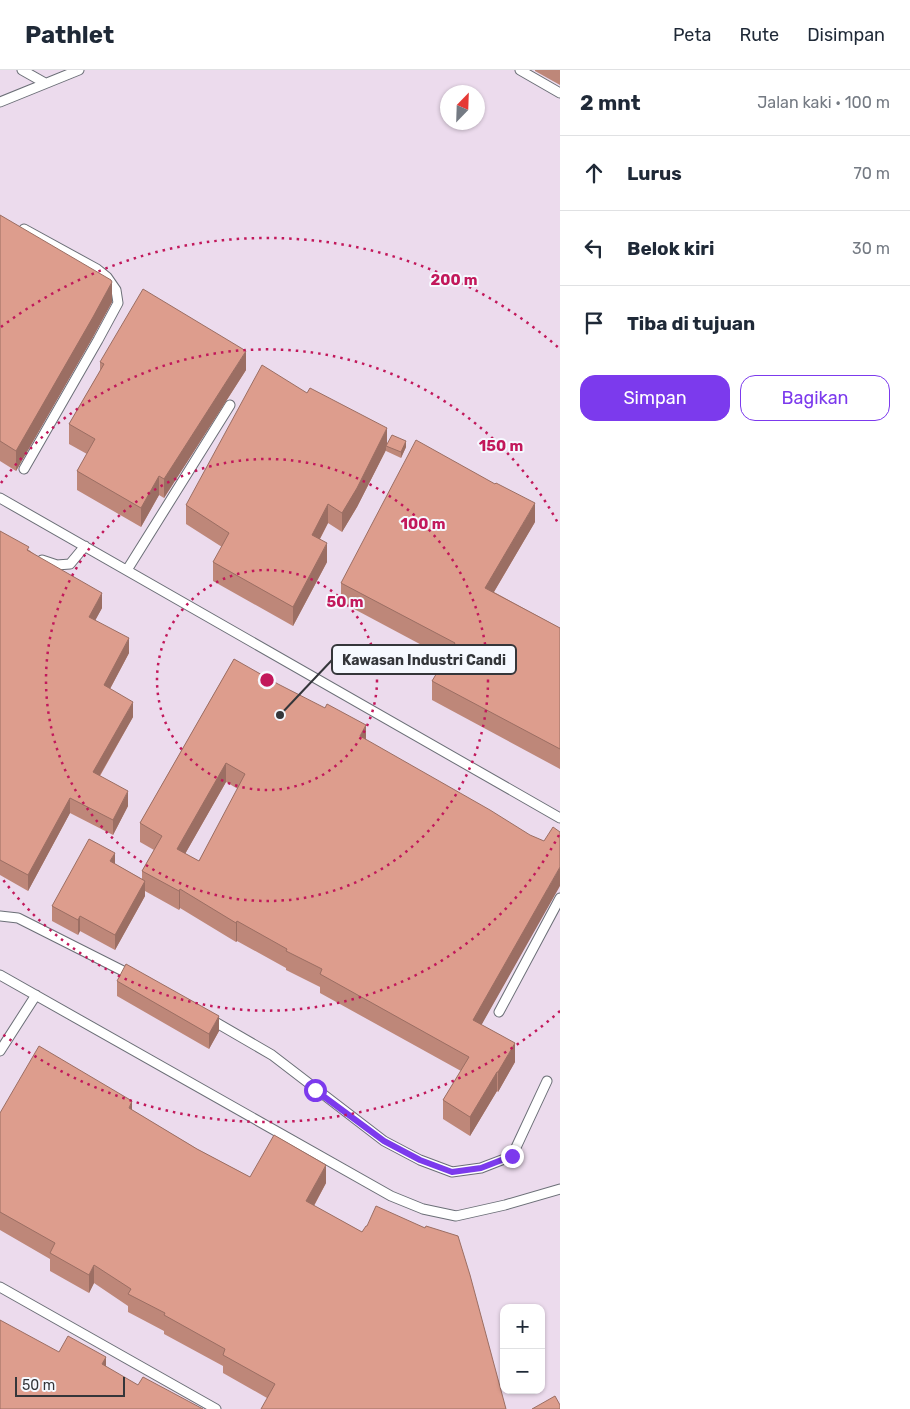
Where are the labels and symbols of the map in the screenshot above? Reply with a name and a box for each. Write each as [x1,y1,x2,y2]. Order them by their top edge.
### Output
north arrow [440,85,485,130]
text: 200 m [430,271,478,289]
text: 150 m [479,437,523,455]
text: 100 m [401,515,445,533]
text: 50 m [327,593,363,611]
callout: Kawasan Industri Candi [332,645,516,674]
text: Kawasan Industri Candi [342,652,506,669]
centre of rings [258,671,276,689]
route start [304,1079,327,1102]
route end [501,1145,524,1168]
scale bar [15,1374,125,1397]

